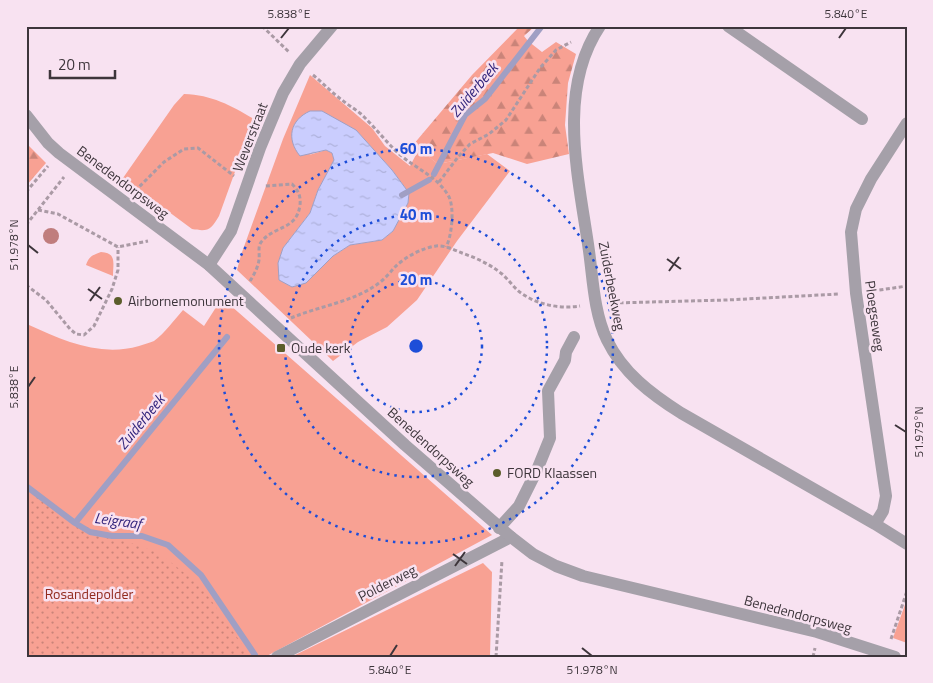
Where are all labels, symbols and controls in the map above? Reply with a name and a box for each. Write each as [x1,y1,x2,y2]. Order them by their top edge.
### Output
text: 5.838°E [268,4,311,23]
text: 5.840°E [825,4,868,23]
scale bar [50,48,115,80]
text: 20 m [58,53,91,76]
water label: Zuiderbeek [444,56,505,122]
street label: Weverstraat [227,99,272,175]
text: 60 m [400,137,432,160]
street label: Benedendorpsweg [73,140,174,223]
text: 40 m [400,203,432,226]
text: 51.978°N [4,219,23,271]
street label: Zuiderbeekweg [594,240,631,332]
text: 20 m [400,268,432,291]
street label: Ploegseweg [860,279,891,353]
place label: Airbornemonument [128,290,244,311]
marker: Airbornemonument [112,295,124,307]
place label: Oude kerk [291,337,351,358]
centre of rings [407,337,425,355]
marker: Oude kerk [275,342,287,354]
text: 5.838°E [4,365,23,408]
water label: Zuiderbeek [111,387,171,454]
street label: Benedendorpsweg [383,402,479,491]
text: 51.979°N [909,406,928,458]
place label: FORD Klaassen [507,462,597,483]
marker: FORD Klaassen [491,467,503,479]
water label: Leigraaf [93,506,146,536]
street label: Polderweg [354,559,420,606]
park label: Rosandepolder [45,583,134,604]
street label: Benedendorpsweg [742,589,854,638]
text: 5.840°E [369,660,412,679]
text: 51.978°N [566,660,618,679]

